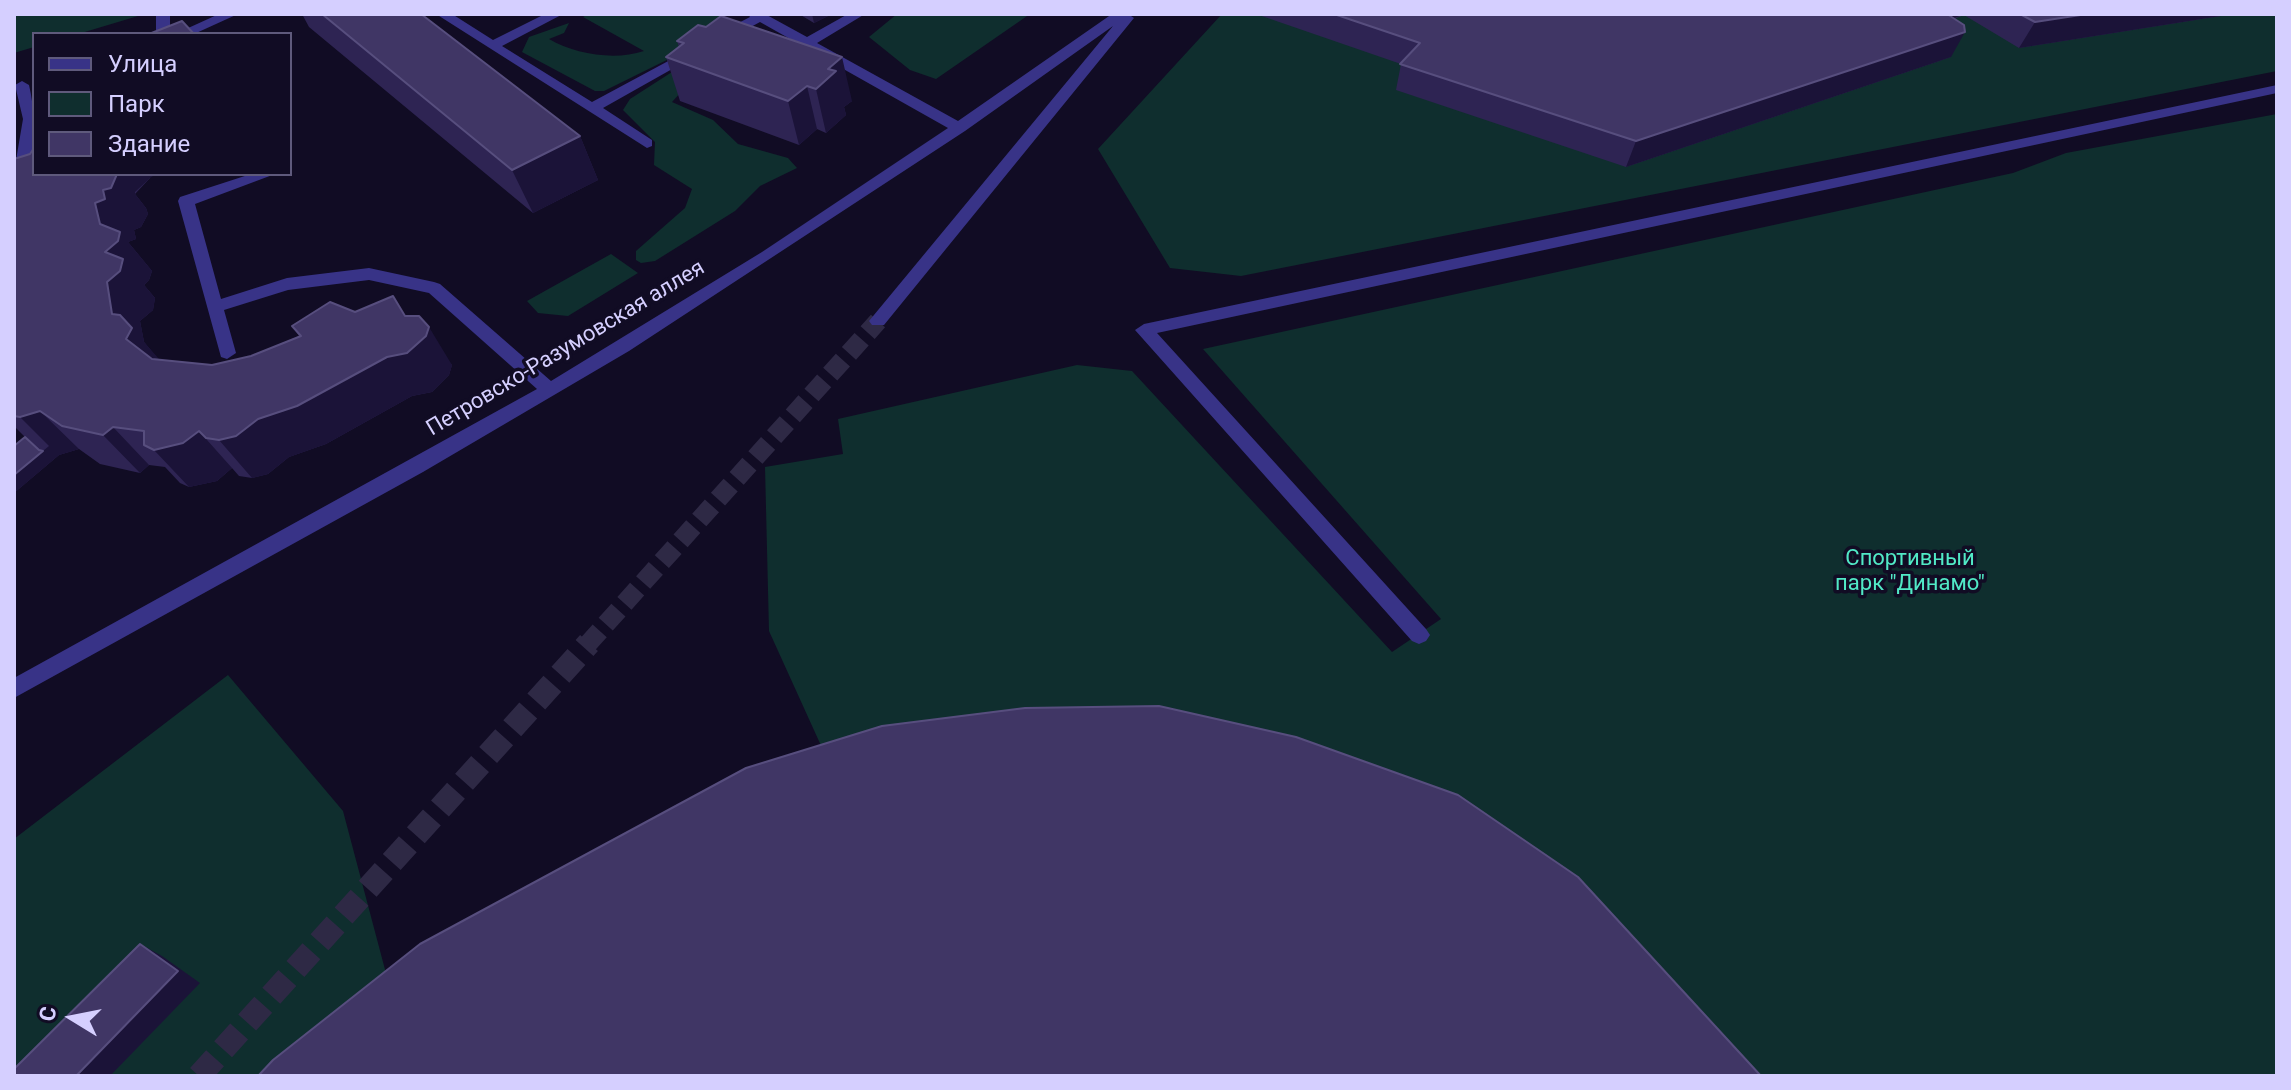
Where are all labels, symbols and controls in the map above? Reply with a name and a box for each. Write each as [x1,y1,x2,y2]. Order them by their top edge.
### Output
legend [32,32,292,176]
text: Улица [108,50,177,78]
text: Парк [108,90,165,118]
text: Здание [108,130,190,158]
street label: Петровско-Разумовская аллея [422,255,710,443]
park label: Спортивный парк "Динамо" [1835,546,1985,598]
north arrow [32,978,112,1058]
text: С [34,1004,61,1023]

